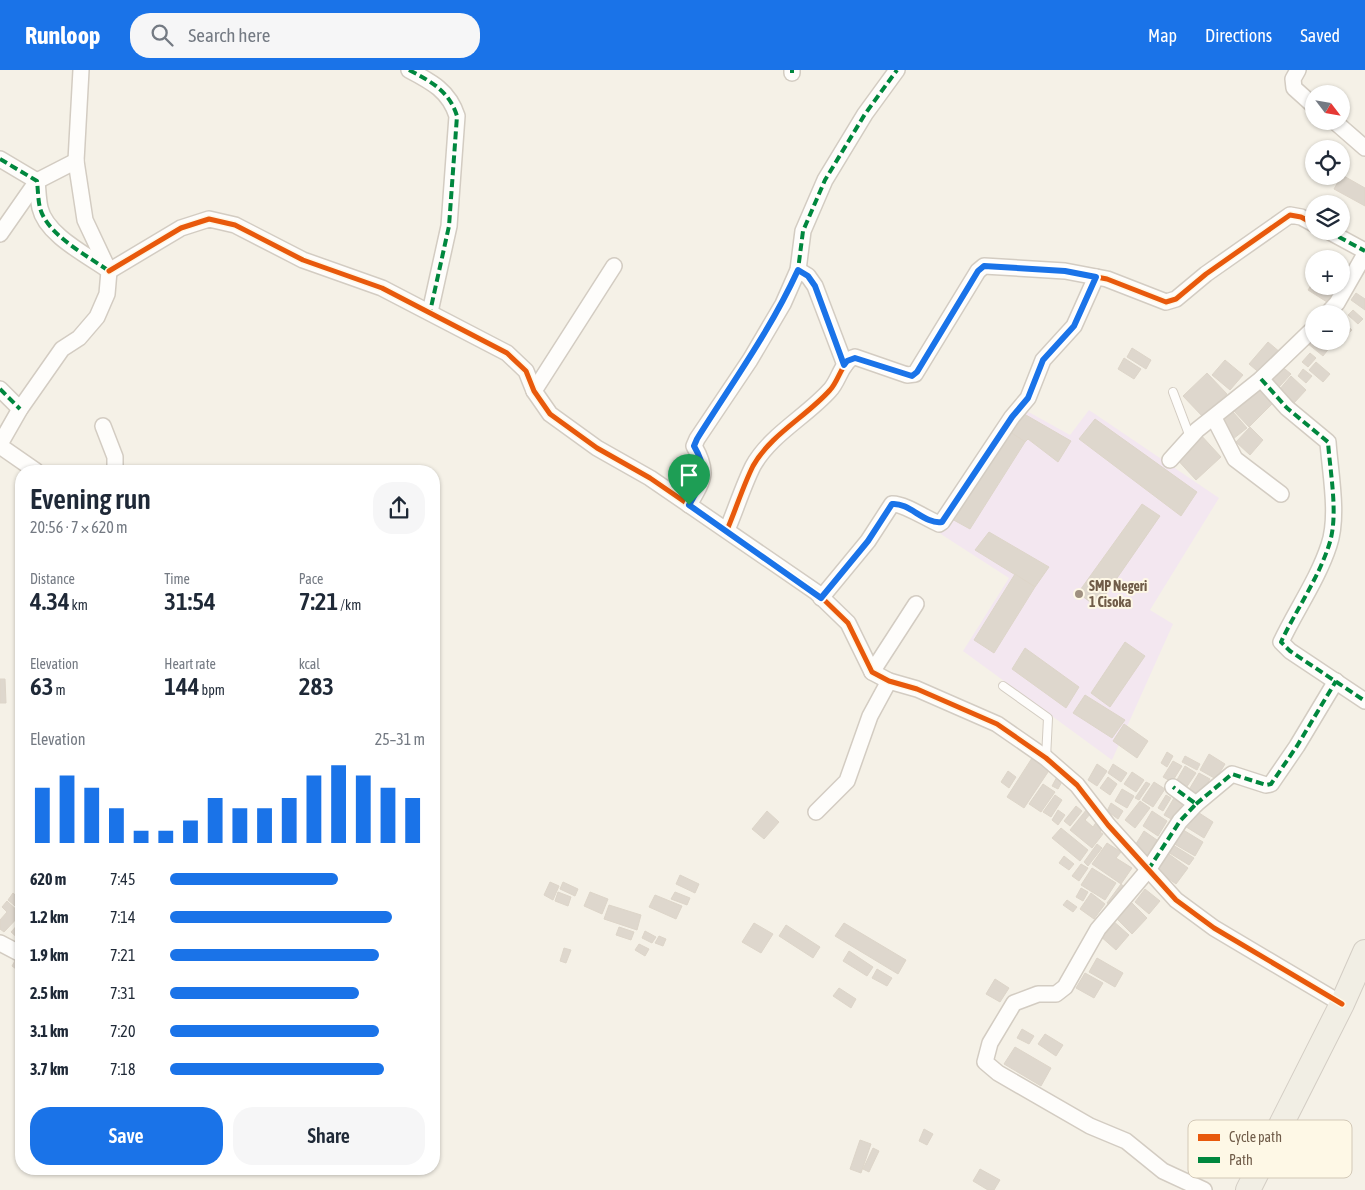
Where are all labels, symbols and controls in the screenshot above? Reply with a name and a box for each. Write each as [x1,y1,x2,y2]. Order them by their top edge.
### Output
search box [130,13,480,58]
icon: search [148,21,176,49]
text: Runloop [25,22,100,49]
text: Search here [188,24,270,46]
text: Map [1148,25,1177,46]
text: Directions [1205,25,1272,46]
text: Saved [1300,25,1340,46]
north arrow [1305,85,1350,130]
map controls [1305,85,1350,350]
button: locate [1305,140,1350,185]
button: layers [1305,195,1350,240]
button: + [1305,250,1350,295]
button: − [1305,305,1350,350]
pin [668,454,710,505]
icon: arrive [675,461,703,489]
button: share [373,482,425,534]
text: Evening run [30,483,151,515]
text: 20:56 · 7 × 620 m [30,518,128,536]
text: Distance [30,571,75,587]
text: Time [164,571,190,587]
text: Pace [299,571,323,587]
place label: SMP Negeri 1 Cisoka [1089,578,1147,610]
text: 4.34 [30,587,70,615]
text: 31:54 [164,587,216,615]
text: 7:21 [299,587,338,615]
marker: SMP Negeri 1 Cisoka [1073,588,1085,600]
text: km [70,597,88,613]
text: /km [338,597,361,613]
text: Elevation [30,656,79,672]
text: Heart rate [164,656,216,672]
text: kcal [299,656,320,672]
text: 63 [30,672,54,700]
text: 144 [164,672,200,700]
text: 283 [299,672,334,700]
text: m [54,682,66,698]
text: bpm [200,682,225,698]
text: Elevation [30,730,85,748]
text: 25–31 m [375,730,425,748]
text: 620 m [30,870,66,888]
text: 7:45 [110,870,135,888]
text: 1.2 km [30,908,69,926]
text: 7:14 [110,908,135,926]
text: 1.9 km [30,946,69,964]
text: 7:21 [110,946,135,964]
text: 2.5 km [30,984,69,1002]
text: 7:31 [110,984,135,1002]
text: 3.1 km [30,1022,69,1040]
text: 7:20 [110,1022,135,1040]
text: 3.7 km [30,1060,69,1078]
text: 7:18 [110,1060,135,1078]
button: Save [30,1107,223,1165]
button: Share [233,1107,425,1165]
legend [1188,1120,1352,1178]
text: Cycle path [1229,1129,1282,1145]
text: Path [1229,1152,1253,1168]

